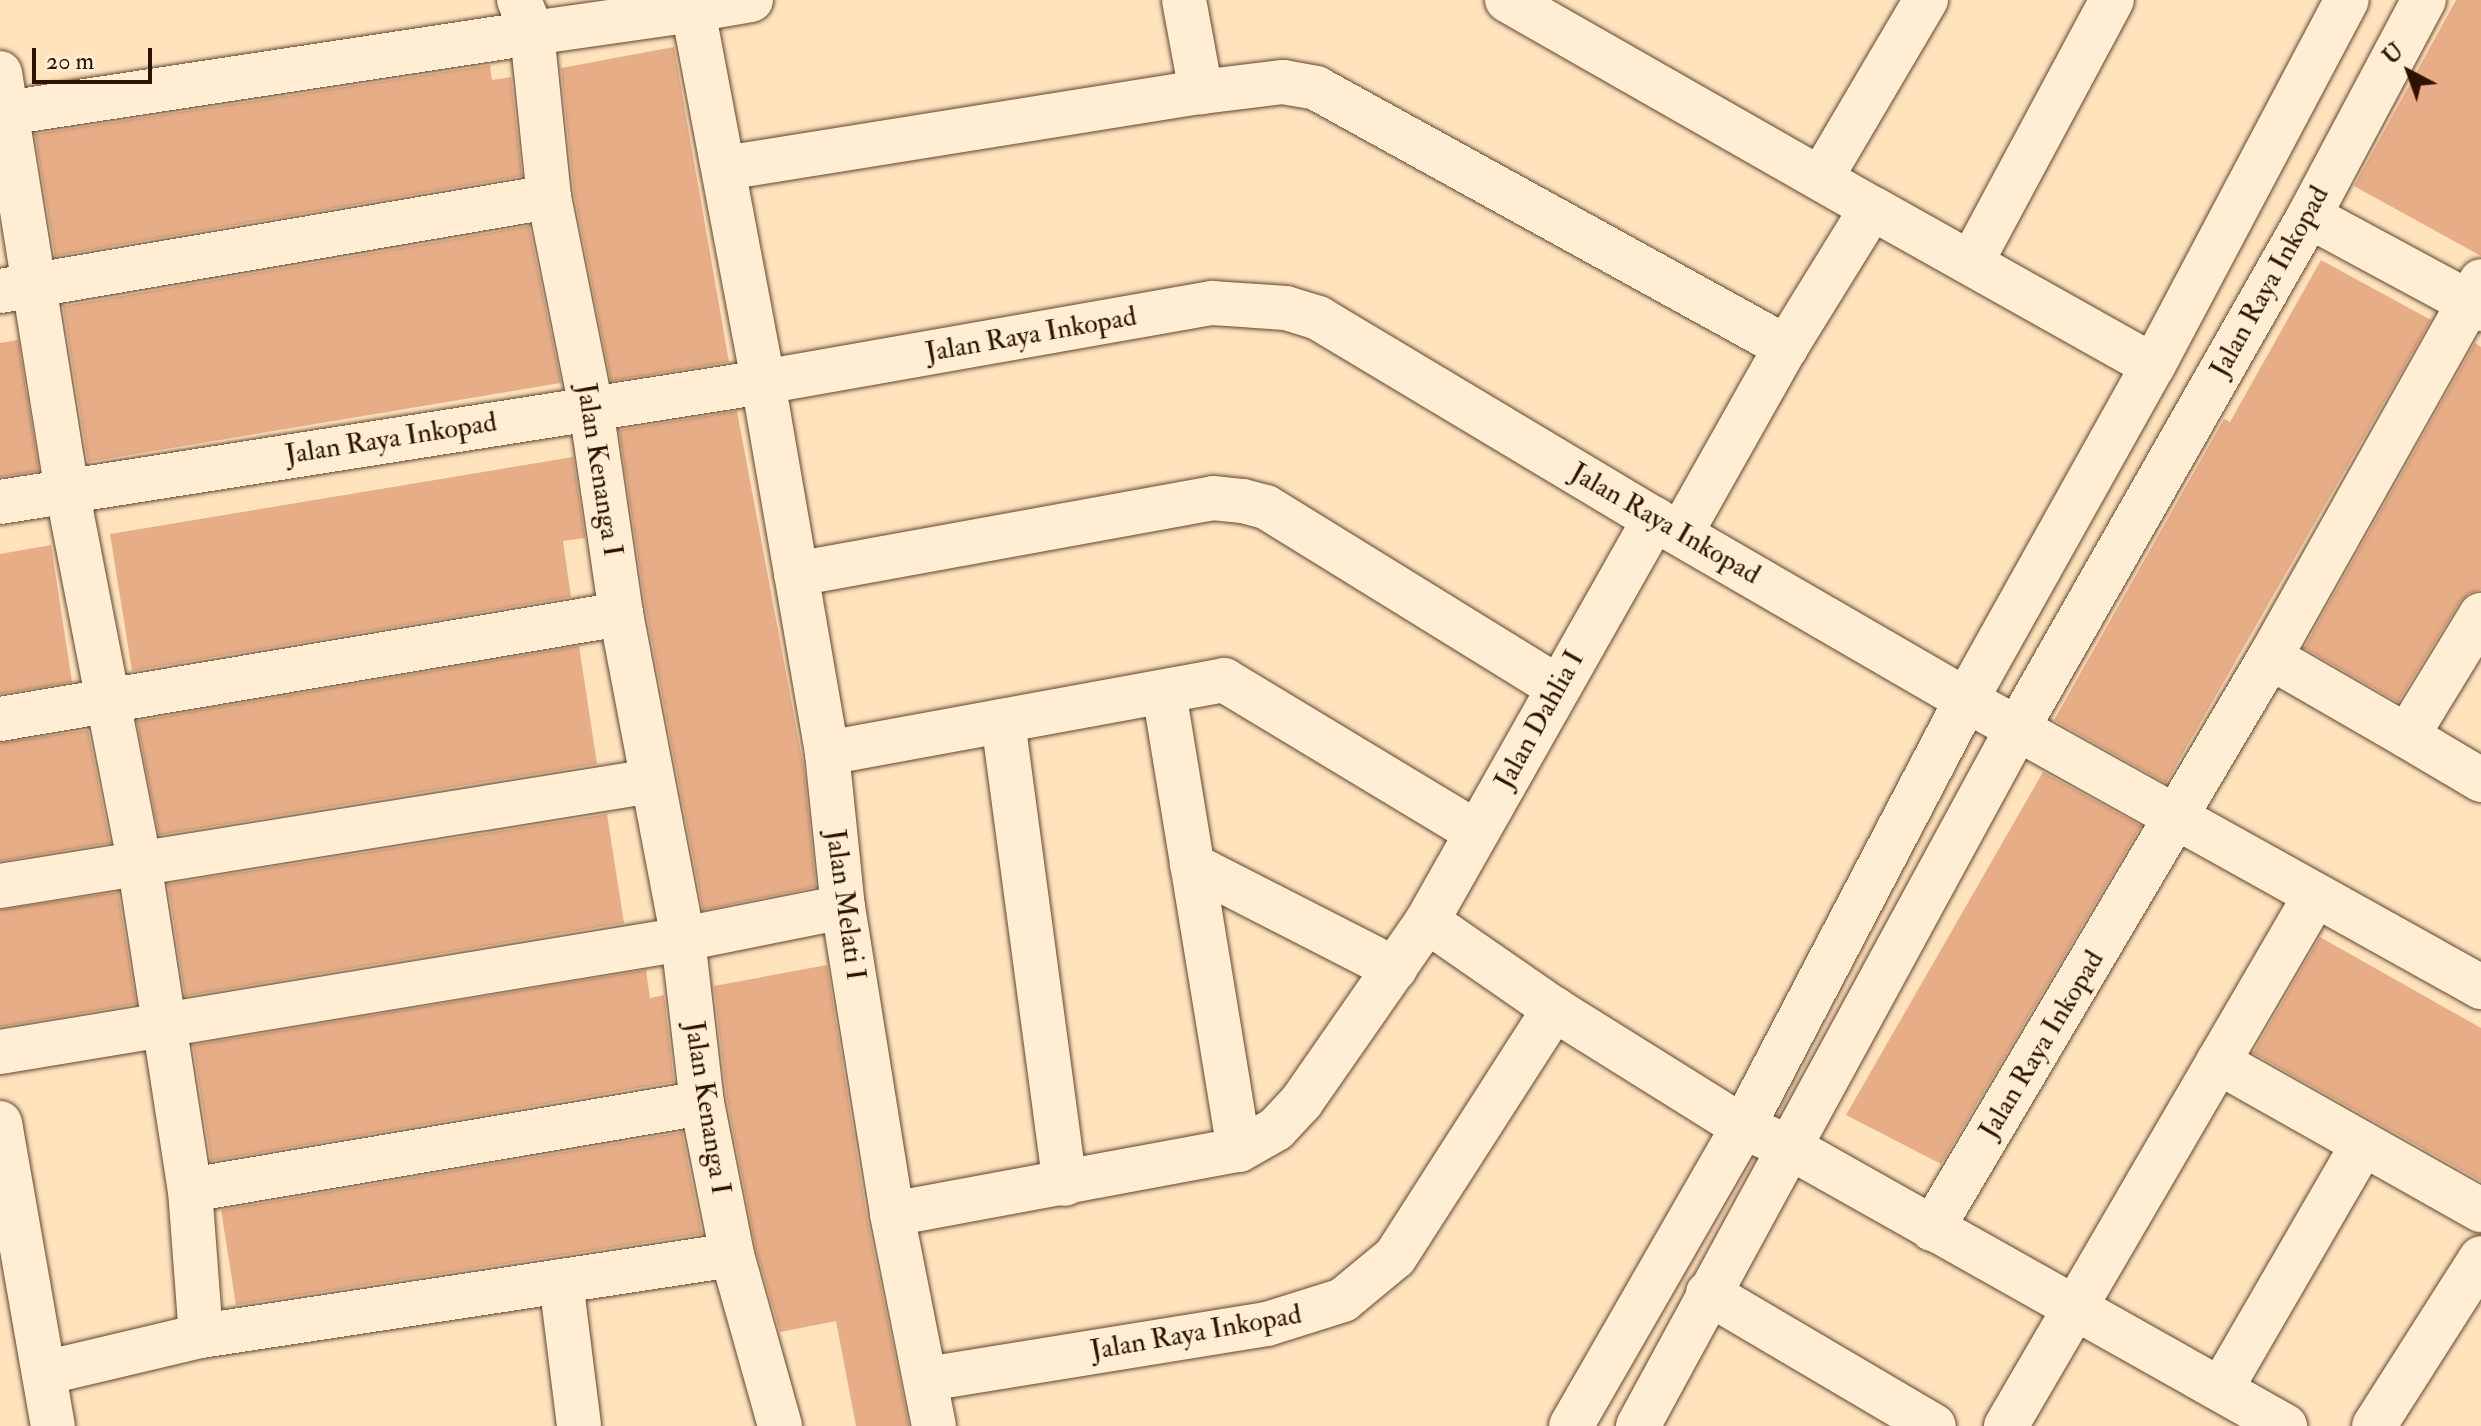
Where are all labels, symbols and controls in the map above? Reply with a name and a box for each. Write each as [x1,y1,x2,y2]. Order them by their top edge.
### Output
scale bar [36,32,156,82]
north arrow [2369,32,2449,112]
text: U [2377,37,2409,71]
text: 20 m [46,46,94,77]
street label: Jalan Raya Inkopad [2203,180,2337,384]
street label: Jalan Raya Inkopad [923,300,1139,370]
street label: Jalan Kenanga I [569,381,629,559]
street label: Jalan Raya Inkopad [283,406,499,472]
street label: Jalan Raya Inkopad [1564,456,1766,592]
street label: Jalan Dahlia I [1488,645,1592,795]
street label: Jalan Melati I [818,827,872,983]
street label: Jalan Raya Inkopad [1973,945,2111,1145]
street label: Jalan Kenanga I [677,1019,737,1197]
street label: Jalan Raya Inkopad [1088,1298,1304,1368]

